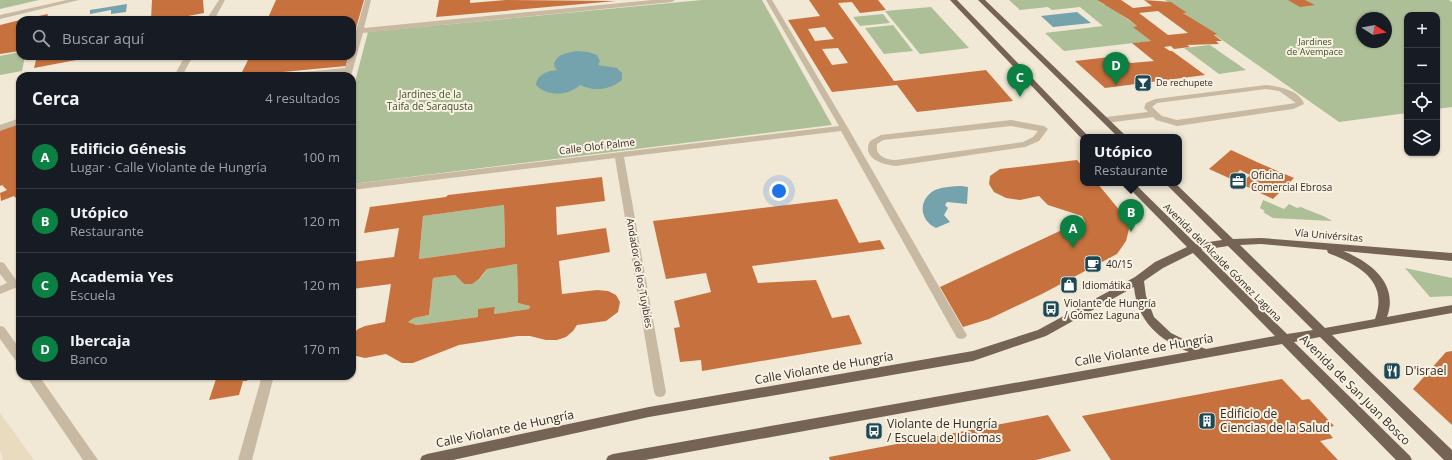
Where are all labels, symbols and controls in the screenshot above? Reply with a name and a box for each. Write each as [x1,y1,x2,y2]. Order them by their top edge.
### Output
north arrow [1356,12,1392,48]
map controls [1404,12,1440,156]
button: + [1404,12,1440,48]
search box [16,16,356,60]
icon: search [30,27,52,49]
text: Buscar aquí [62,28,144,48]
park label: Jardines de Avempace [1287,35,1343,58]
button: − [1404,48,1440,84]
pin: D [1103,52,1129,85]
pin: C [1007,64,1033,97]
bar icon: De rechupete [1133,73,1153,93]
place label: De rechupete [1156,76,1213,89]
button: locate [1404,84,1440,120]
text: Cerca [32,87,80,110]
park label: Jardines de la Taifa de Saraqusta [387,87,473,113]
text: 4 resultados [265,89,340,107]
button: layers [1404,120,1440,156]
street label: Calle Olof Palme [558,134,636,158]
popup [1080,134,1182,186]
text: Edificio Génesis [70,138,186,158]
text: Utópico [1094,141,1152,161]
text: A [41,148,49,166]
text: 100 m [302,148,340,166]
text: Lugar · Calle Violante de Hungría [70,158,267,176]
text: Restaurante [1094,161,1168,179]
place label: Oficina Comercial Ebrosa [1251,168,1332,194]
office icon: Oficina Comercial Ebrosa [1228,171,1248,191]
your location [769,181,789,201]
pin: B [1118,199,1144,232]
street label: Avenida del Alcalde Gómez Laguna [1161,200,1285,324]
text: Utópico [70,202,128,222]
text: B [41,212,49,230]
text: 120 m [302,212,340,230]
pin: A [1060,215,1086,248]
street label: Andador de los Tuyibíes [623,217,657,329]
text: Restaurante [70,222,144,240]
street label: Vía Univérsitas [1294,225,1364,245]
cafe icon: 40/15 [1083,254,1103,274]
place label: 40/15 [1106,257,1133,271]
text: Academia Yes [70,266,173,286]
shop icon: Idiomátika [1059,275,1079,295]
text: C [41,276,49,294]
text: 120 m [302,276,340,294]
place label: Idiomátika [1082,278,1131,292]
text: Escuela [70,286,115,304]
place label: Violante de Hungría / Gómez Laguna [1064,296,1156,322]
bus stop icon: Violante de Hungría / Gómez Laguna [1041,299,1061,319]
street label: Calle Violante de Hungría [1073,329,1215,370]
text: Ibercaja [70,330,131,350]
street label: Avenida de San Juan Bosco [1296,331,1414,449]
text: D [40,340,50,358]
text: 170 m [302,340,340,358]
street label: Calle Violante de Hungría [753,347,895,388]
text: Banco [70,350,108,368]
restaurant icon: D'israel [1382,361,1402,381]
place label: D'israel [1405,362,1446,379]
place label: Edificio de Ciencias de la Salud [1220,405,1330,436]
street label: Calle Violante de Hungría [434,406,575,451]
building icon: Edificio de Ciencias de la Salud [1197,411,1217,431]
place label: Violante de Hungría / Escuela de Idiomas [887,415,1001,446]
bus stop icon: Violante de Hungría / Escuela de Idiomas [864,421,884,441]

